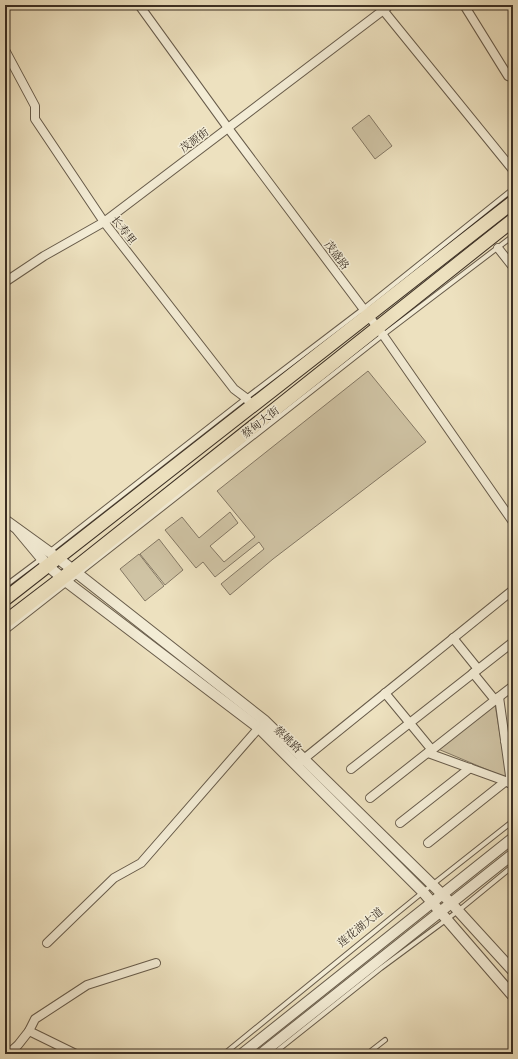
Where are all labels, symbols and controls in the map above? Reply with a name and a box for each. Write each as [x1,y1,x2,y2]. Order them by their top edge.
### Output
street label: 茂源街 [177,124,211,156]
street label: 长寿里 [108,213,140,247]
street label: 茂盛路 [321,238,353,272]
street label: 蔡甸大街 [238,403,282,441]
street label: 蔡姚路 [271,723,305,755]
street label: 莲花湖大道 [334,904,386,950]

